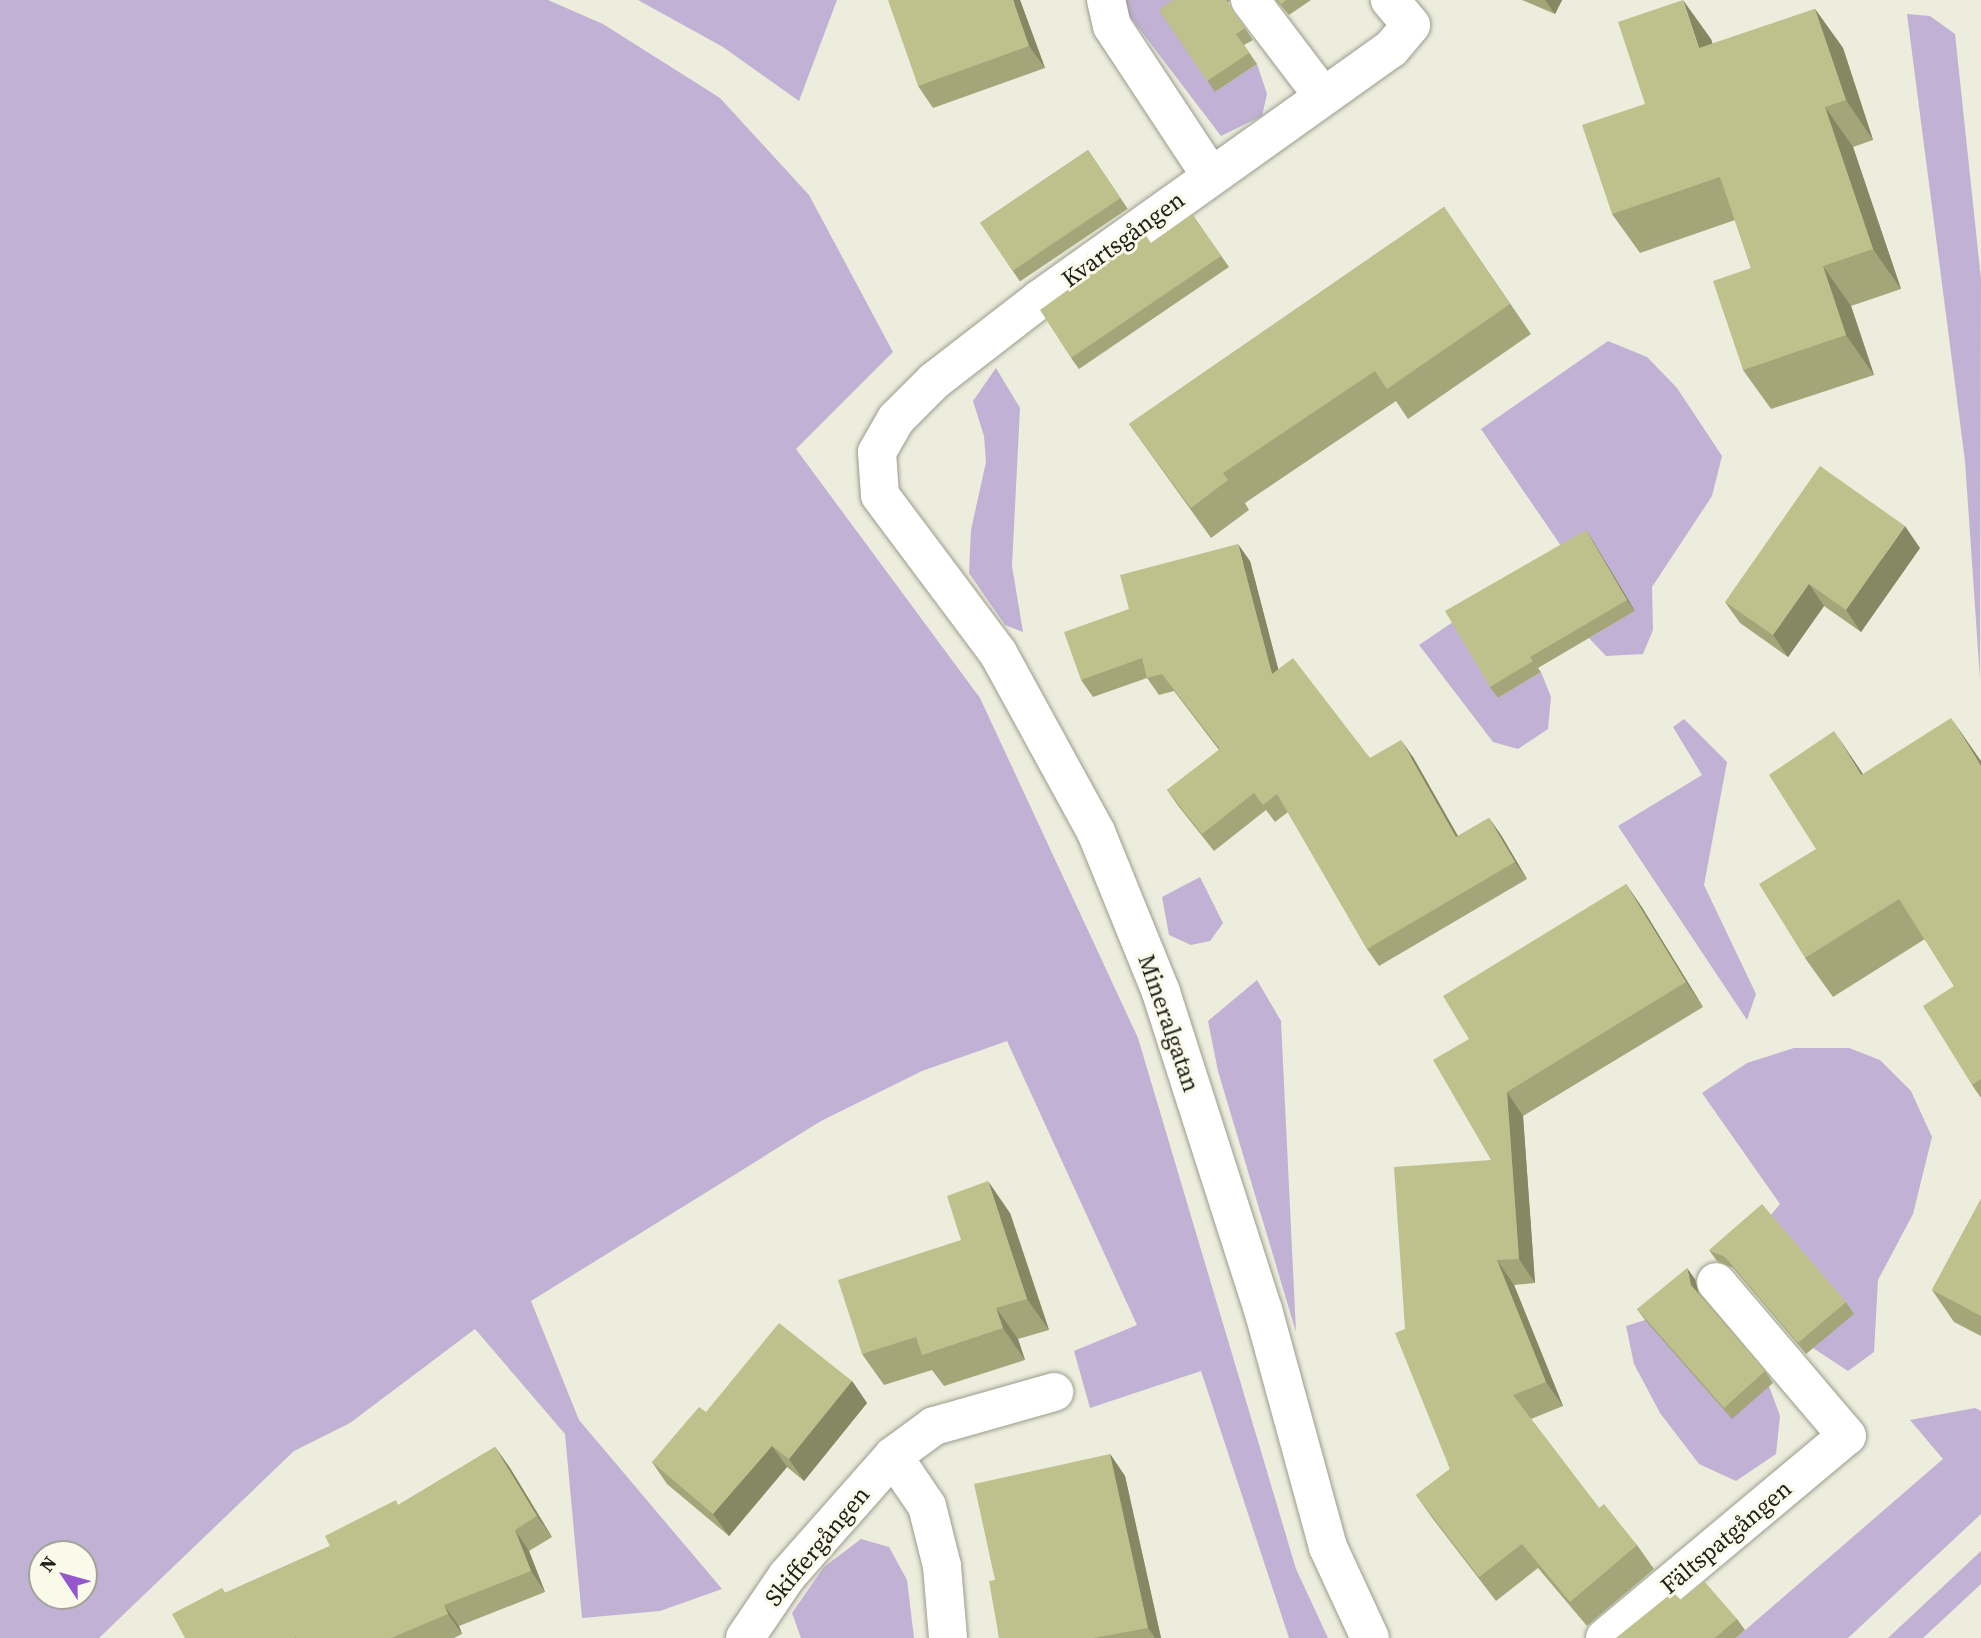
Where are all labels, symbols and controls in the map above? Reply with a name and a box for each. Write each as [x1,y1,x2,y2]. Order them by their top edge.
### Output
street label: Kvartsgången [1056,185,1190,293]
street label: Mineralgatan [1132,951,1206,1095]
street label: Fältspatgången [1655,1474,1797,1600]
street label: Skiffergången [759,1480,875,1612]
north arrow [28,1540,98,1610]
text: N [33,1551,62,1577]

